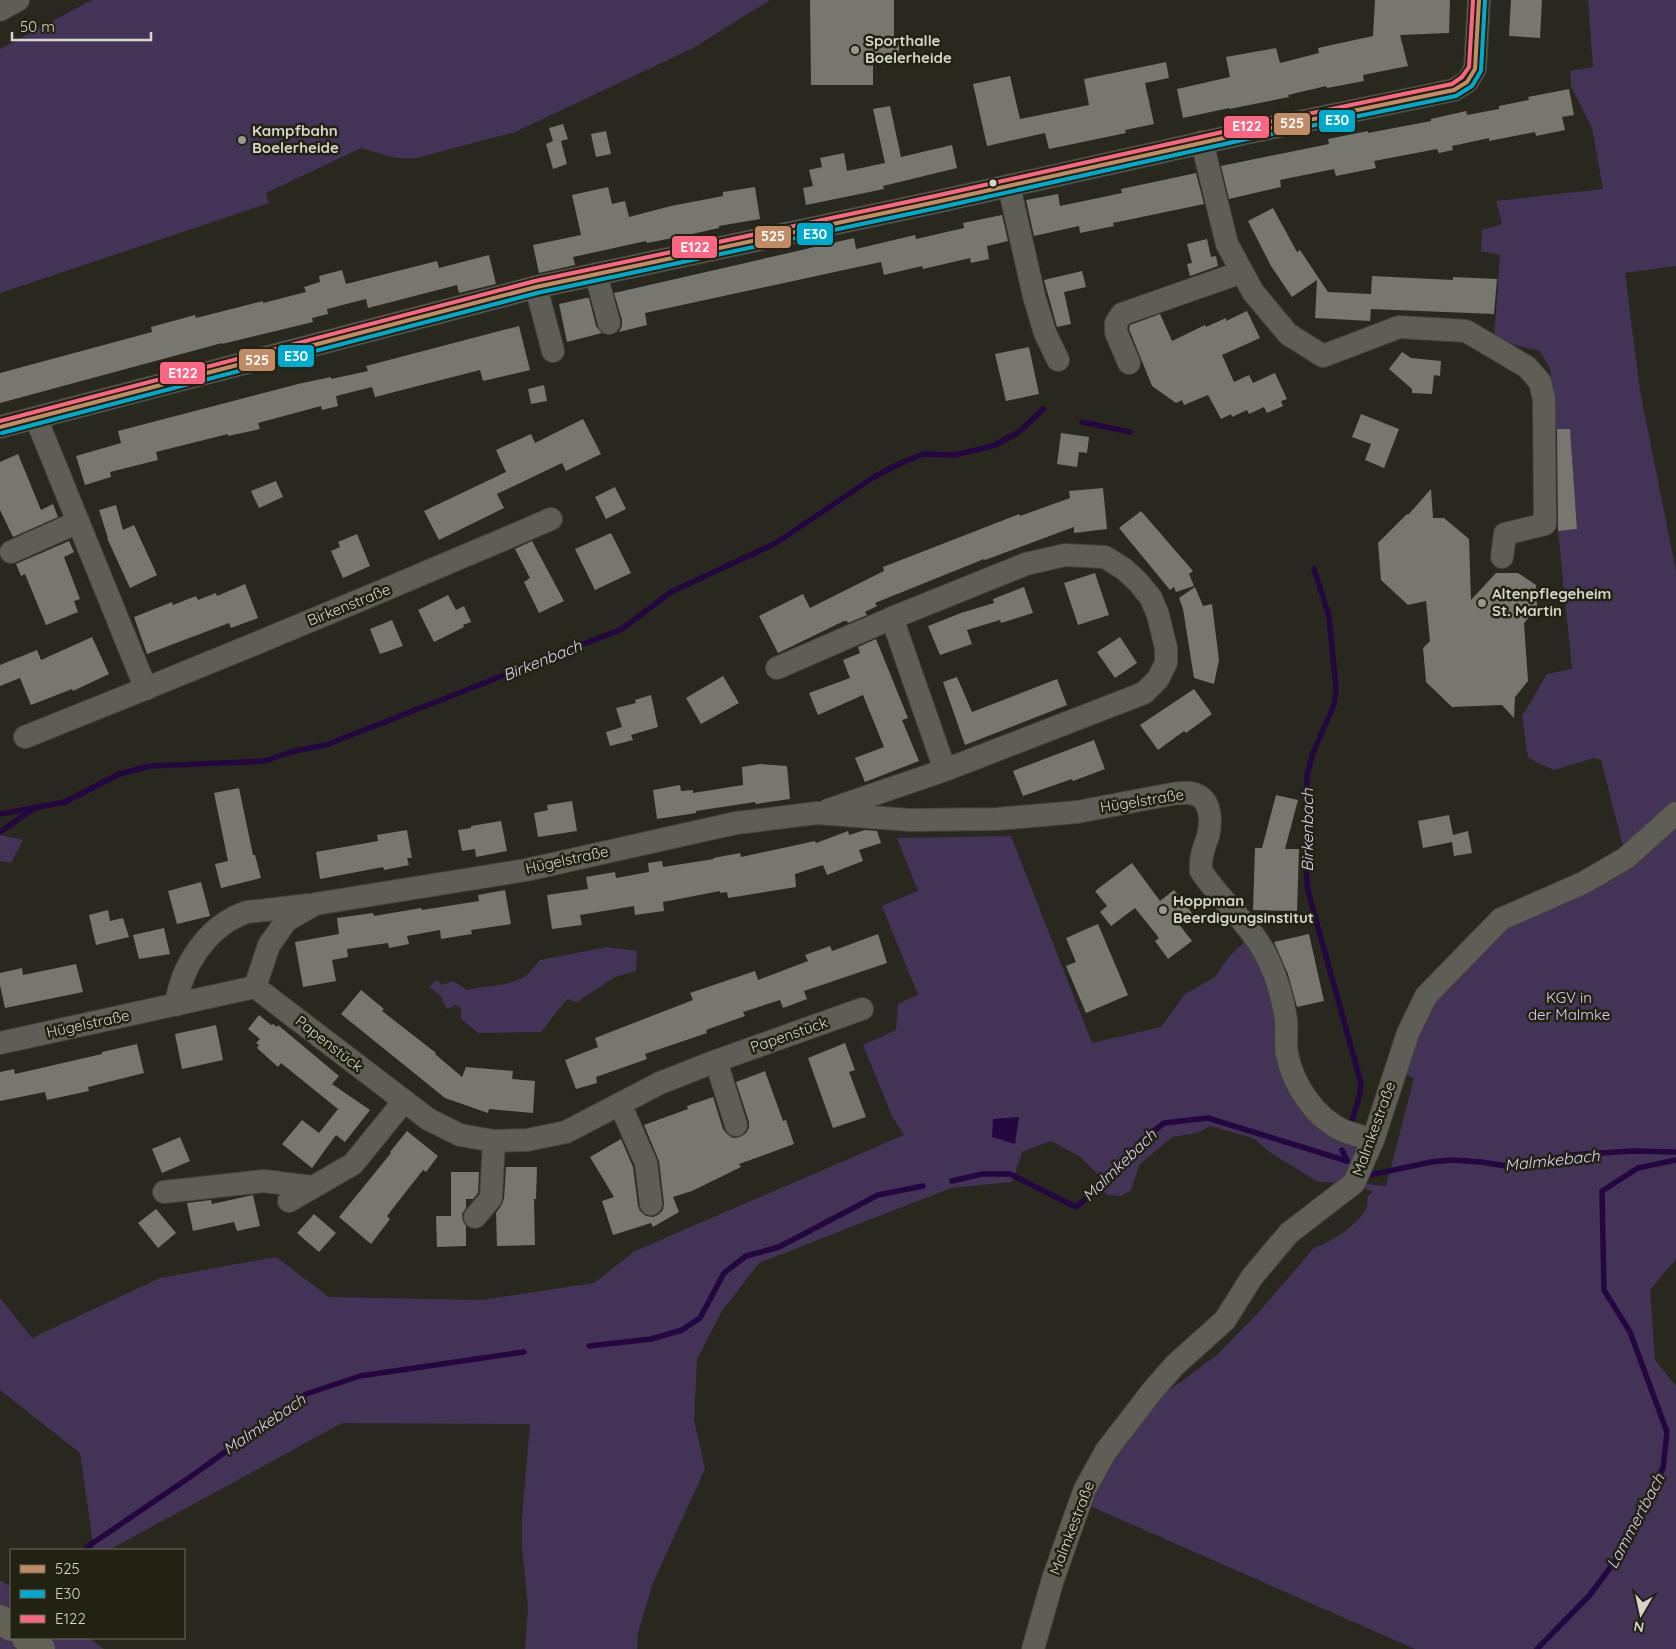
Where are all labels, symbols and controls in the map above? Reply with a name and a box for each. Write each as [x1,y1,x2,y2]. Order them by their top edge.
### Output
scale bar [12,10,151,42]
text: 50 m [20,17,55,36]
place label: Sporthalle Boelerheide [865,31,952,67]
marker: Sporthalle Boelerheide [849,44,861,56]
line badge: E30 [1318,109,1356,133]
text: E30 [1325,111,1349,129]
line badge: 525 [1273,112,1311,136]
text: 525 [1280,114,1304,132]
line badge: E122 [1223,115,1270,139]
text: E122 [1232,117,1262,135]
place label: Kampfbahn Boelerheide [252,121,339,157]
marker: Kampfbahn Boelerheide [236,134,248,146]
unlabelled marker [988,178,998,188]
line badge: E30 [796,222,834,246]
line badge: 525 [754,225,792,249]
text: E30 [803,225,827,243]
text: 525 [761,227,785,245]
line badge: E122 [671,235,718,259]
text: E122 [680,238,710,256]
line badge: E30 [277,344,315,368]
text: E30 [284,347,308,365]
line badge: 525 [238,348,276,372]
text: 525 [245,351,269,369]
line badge: E122 [159,361,206,385]
text: E122 [168,364,198,382]
street label: Birkenstraße [304,579,393,630]
place label: Altenpflegeheim St. Martin [1492,584,1611,620]
marker: Altenpflegeheim St. Martin [1476,597,1488,609]
water label: Birkenbach [500,635,585,685]
street label: Hügelstraße [1099,785,1185,817]
water label: Birkenbach [1297,787,1317,872]
street label: Hügelstraße [524,841,610,878]
place label: Hoppman Beerdigungsinstitut [1173,891,1314,927]
marker: Hoppman Beerdigungsinstitut [1157,904,1169,916]
park label: KGV in der Malmke [1528,988,1610,1024]
street label: Hügelstraße [45,1005,131,1042]
street label: Papenstück [292,1011,367,1076]
street label: Papenstück [748,1012,830,1057]
street label: Malmkestraße [1348,1079,1399,1179]
water label: Malmkebach [1078,1124,1161,1205]
water label: Malmkebach [1504,1145,1601,1175]
water label: Malmkebach [219,1389,310,1459]
water label: Lammertbach [1602,1469,1669,1572]
street label: Malmkestraße [1045,1478,1098,1578]
legend [10,1549,185,1639]
text: 525 [55,1559,80,1578]
text: E30 [55,1584,80,1603]
north arrow [1616,1589,1666,1639]
text: E122 [55,1609,86,1628]
text: N [1632,1617,1645,1637]

